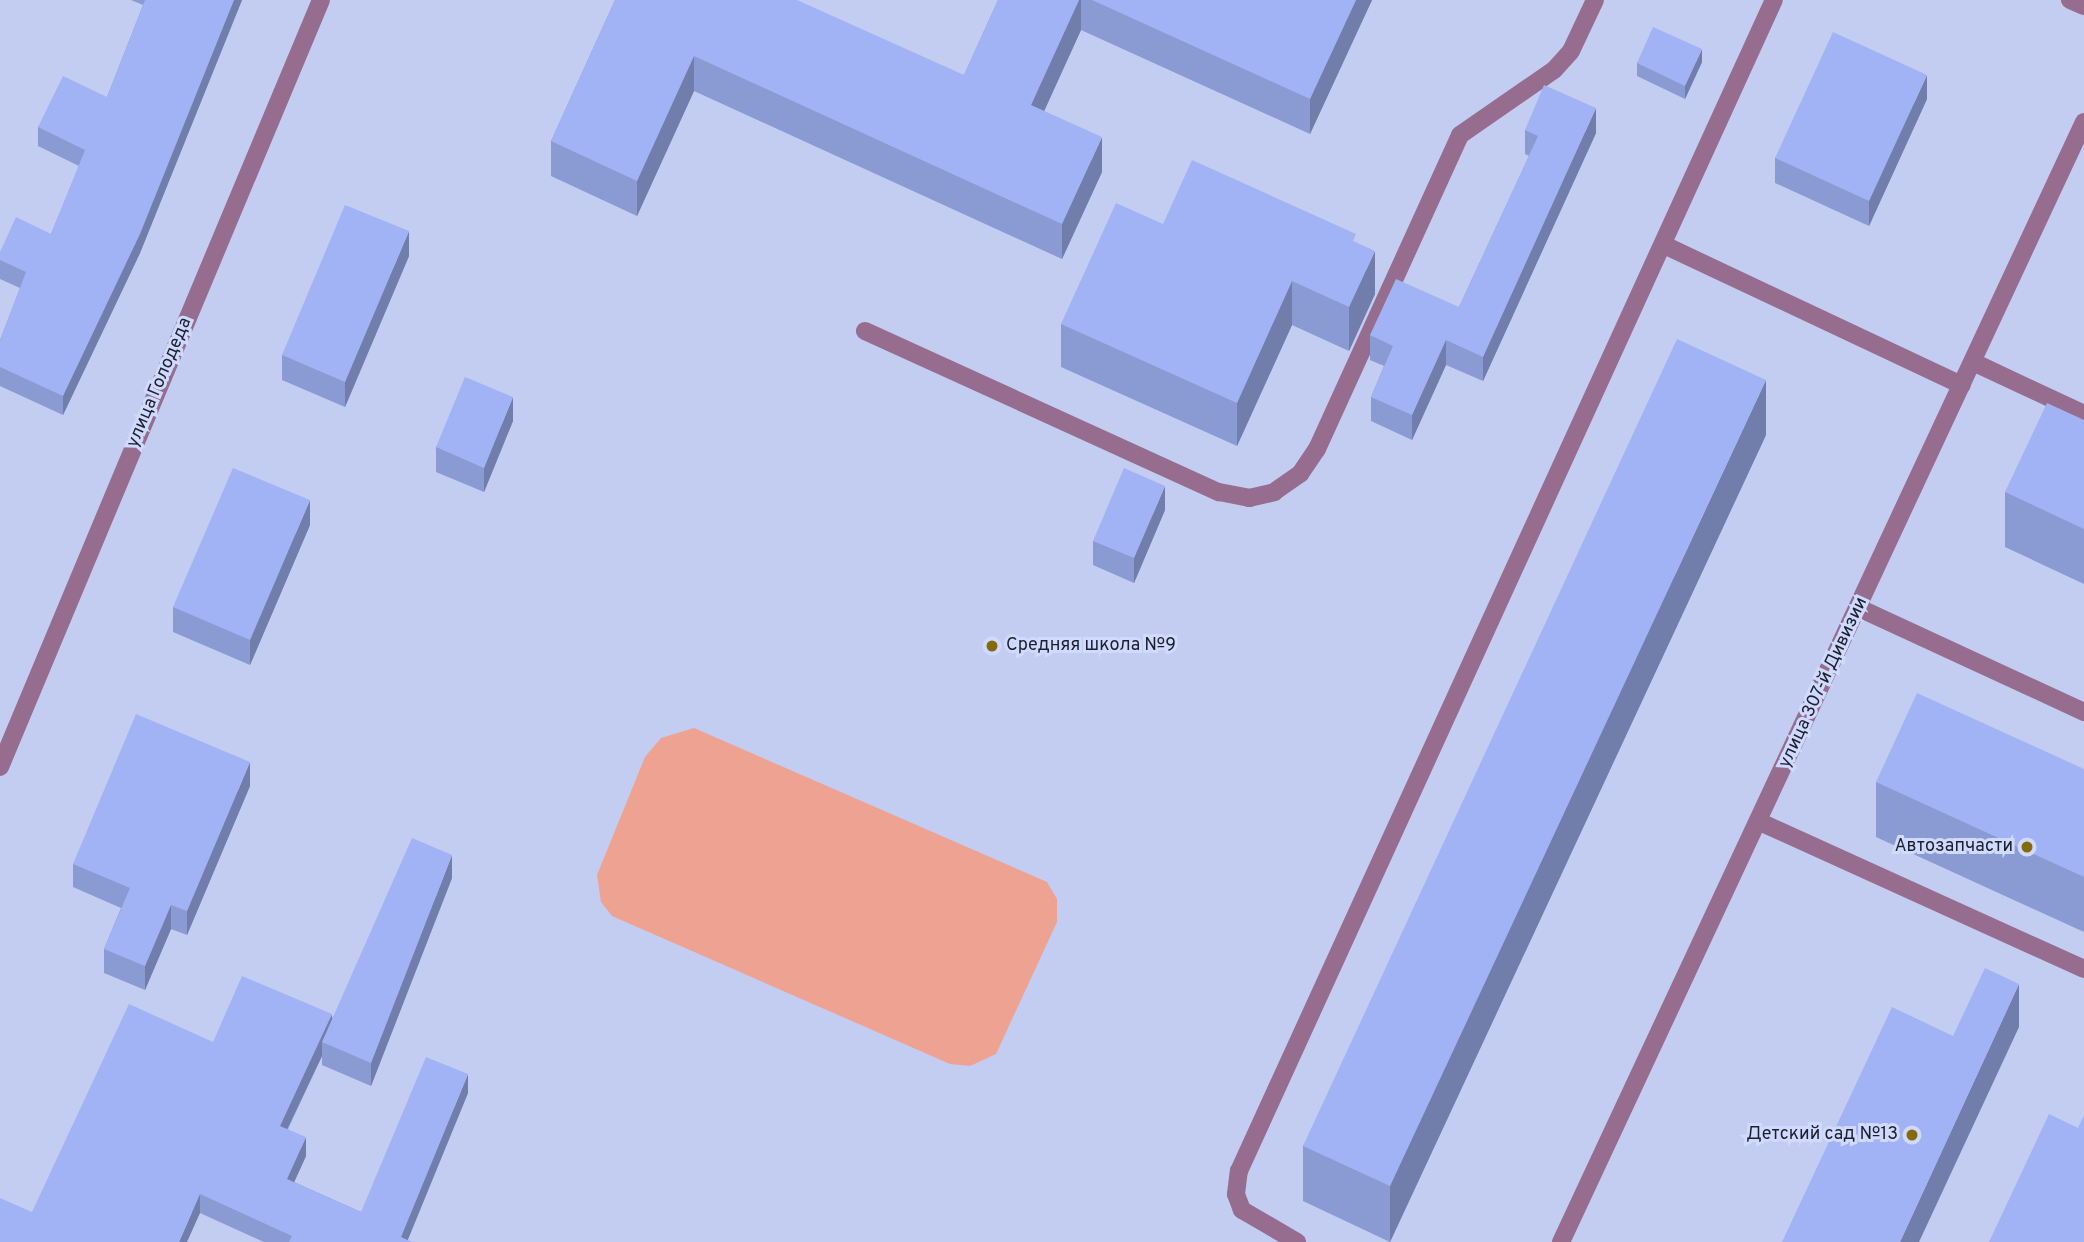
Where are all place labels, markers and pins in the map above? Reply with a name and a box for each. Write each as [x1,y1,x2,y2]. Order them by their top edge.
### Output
place label: Средняя школа №9 [1006,635,1176,657]
marker: Средняя школа №9 [984,638,1000,654]
place label: Автозапчасти [1894,836,2013,858]
marker: Автозапчасти [2019,839,2035,855]
place label: Детский сад №13 [1746,1124,1898,1146]
marker: Детский сад №13 [1904,1127,1920,1143]

